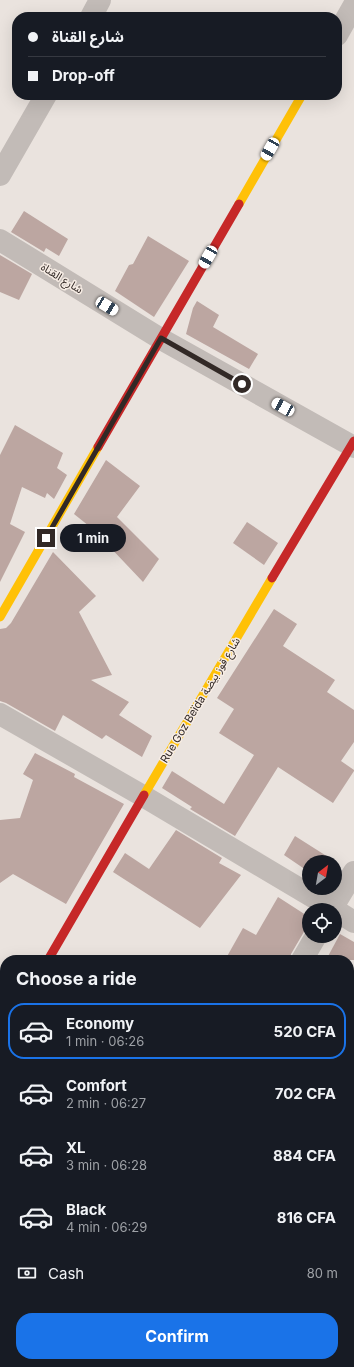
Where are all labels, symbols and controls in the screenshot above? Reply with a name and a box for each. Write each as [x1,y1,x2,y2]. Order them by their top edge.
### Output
text: شارع القناة [52,27,124,46]
text: Drop-off [52,66,115,85]
car [259,136,281,162]
car [197,244,219,270]
street label: شارع القناة [38,260,86,297]
car [94,295,120,317]
route start [233,375,251,393]
car [270,396,296,418]
callout: 1 min [60,524,126,552]
route end [37,529,55,547]
text: 1 min [77,530,109,546]
street label: Rue Goz Beïda شارع قوز بيضة [157,634,244,766]
north arrow [302,855,342,895]
map controls [302,855,342,943]
button: locate [302,903,342,943]
text: Choose a ride [16,968,137,989]
icon: car [18,1013,54,1049]
text: Economy [66,1014,134,1033]
text: 520 CFA [274,1022,336,1041]
text: 1 min · 06:26 [66,1033,144,1049]
icon: car [18,1075,54,1111]
text: Comfort [66,1076,127,1095]
text: 702 CFA [275,1084,336,1103]
text: 2 min · 06:27 [66,1095,146,1111]
icon: car [18,1137,54,1173]
text: XL [66,1138,86,1157]
text: 884 CFA [273,1146,336,1165]
text: 3 min · 06:28 [66,1157,147,1173]
icon: car [18,1199,54,1235]
text: Black [66,1200,106,1219]
text: 816 CFA [277,1208,336,1227]
text: 4 min · 06:29 [66,1219,147,1235]
icon: cash [16,1262,38,1284]
text: Cash [48,1264,84,1283]
text: 80 m [307,1265,338,1281]
button: Confirm [16,1313,338,1359]

